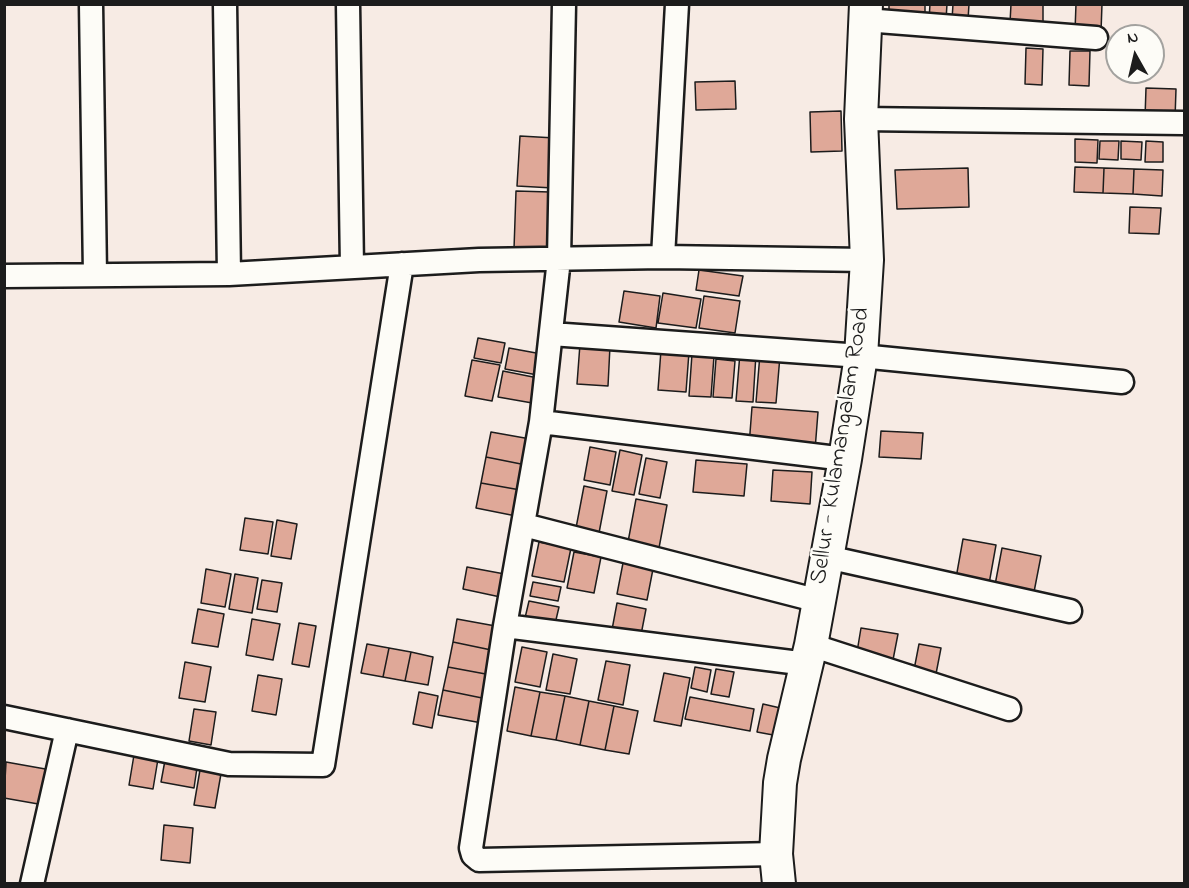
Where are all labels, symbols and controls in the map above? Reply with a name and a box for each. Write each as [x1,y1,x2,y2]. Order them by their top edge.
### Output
north arrow [1105,24,1165,84]
text: N [1126,26,1140,51]
street label: Sellur - Kulamangalam Road [806,306,878,586]

